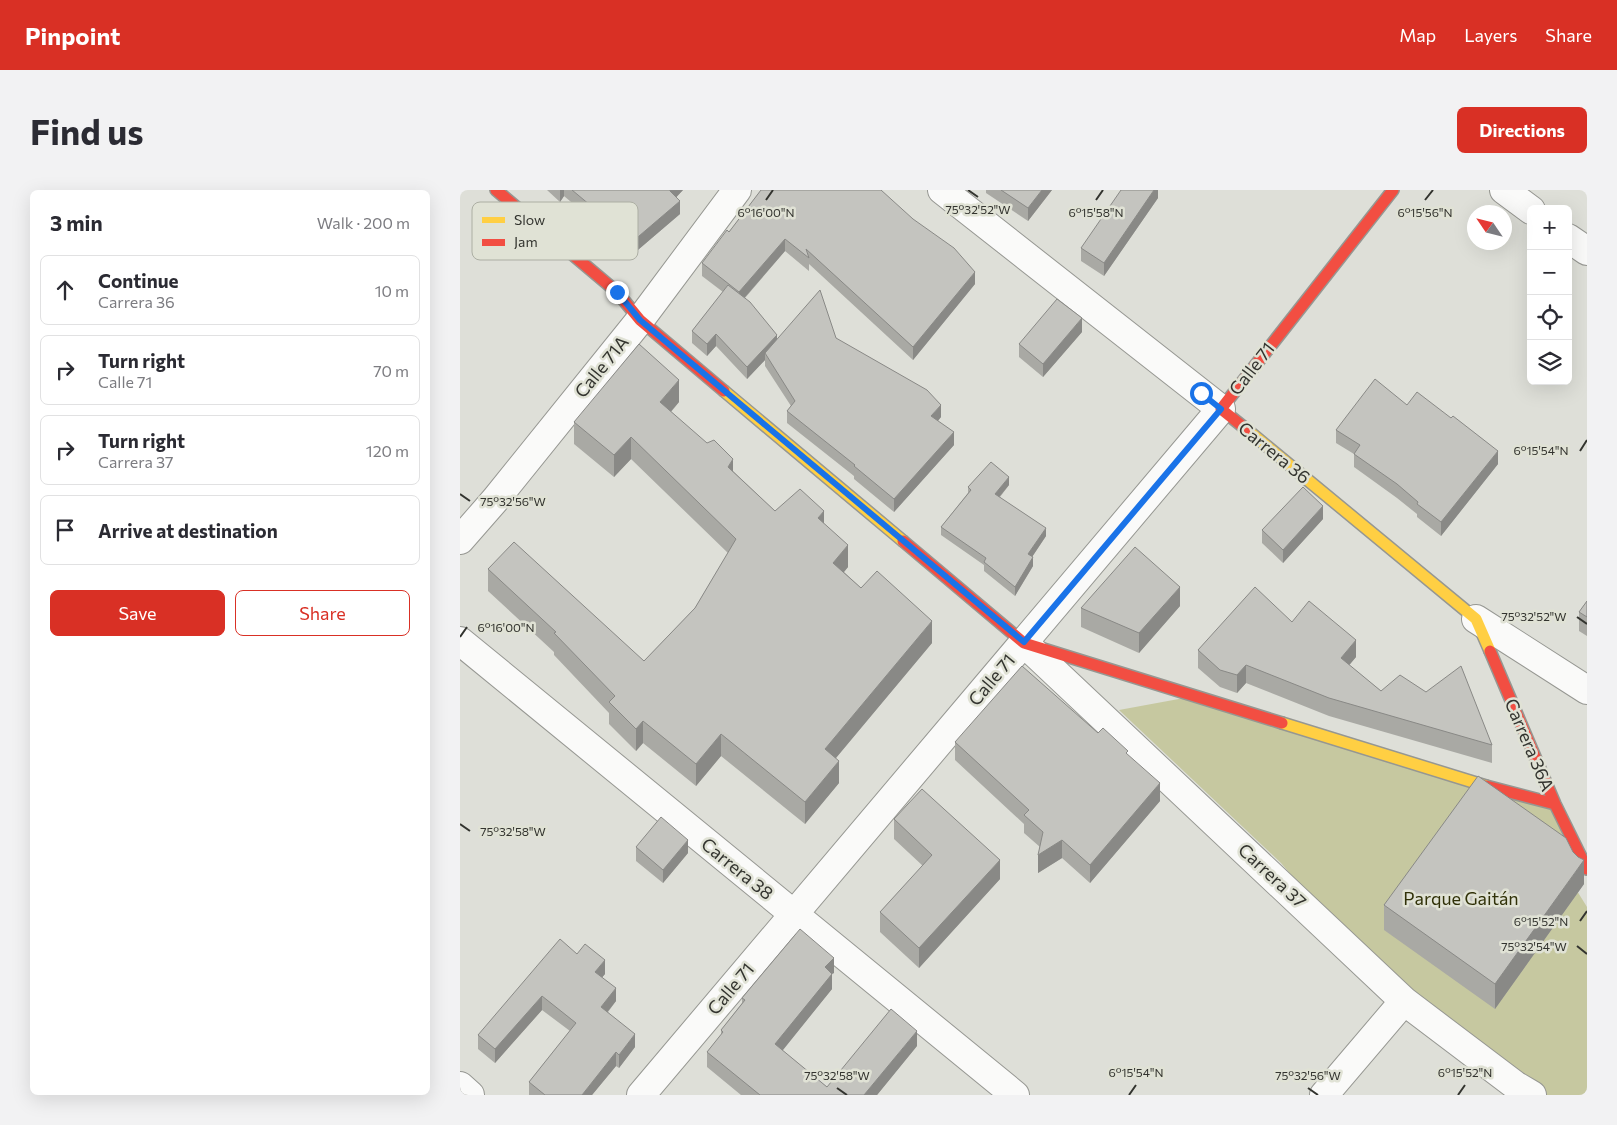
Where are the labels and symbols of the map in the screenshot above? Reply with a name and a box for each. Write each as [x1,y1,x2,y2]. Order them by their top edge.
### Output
legend [472,202,638,260]
text: 75°32'52"W [946,202,1011,216]
text: 6°16'00"N [738,205,794,219]
text: 6°15'58"N [1068,205,1124,219]
text: 6°15'56"N [1397,205,1453,219]
north arrow [1467,205,1512,250]
text: Slow [514,211,545,228]
text: Jam [514,233,538,250]
route end [606,281,629,304]
street label: Calle 71A [570,331,633,402]
street label: Calle 71 [1224,338,1279,399]
route start [1190,382,1213,405]
street label: Carrera 36 [1234,416,1315,488]
text: 6°15'54"N [1514,443,1568,457]
text: 75°32'56"W [480,494,546,508]
text: 75°32'52"W [1502,609,1567,623]
text: 6°16'00"N [478,620,534,634]
street label: Calle 71 [963,649,1019,710]
street label: Carrera 36A [1501,695,1559,794]
text: 75°32'58"W [480,824,546,838]
street label: Carrera 38 [697,832,778,904]
street label: Carrera 37 [1234,838,1311,912]
park label: Parque Gaitán [1403,887,1519,909]
text: 6°15'52"N [1514,914,1568,928]
text: 75°32'54"W [1501,939,1567,953]
street label: Calle 71 [702,958,758,1019]
text: 6°15'54"N [1109,1065,1163,1079]
text: 6°15'52"N [1438,1065,1492,1079]
text: 75°32'58"W [804,1068,870,1082]
text: 75°32'56"W [1275,1068,1341,1082]

